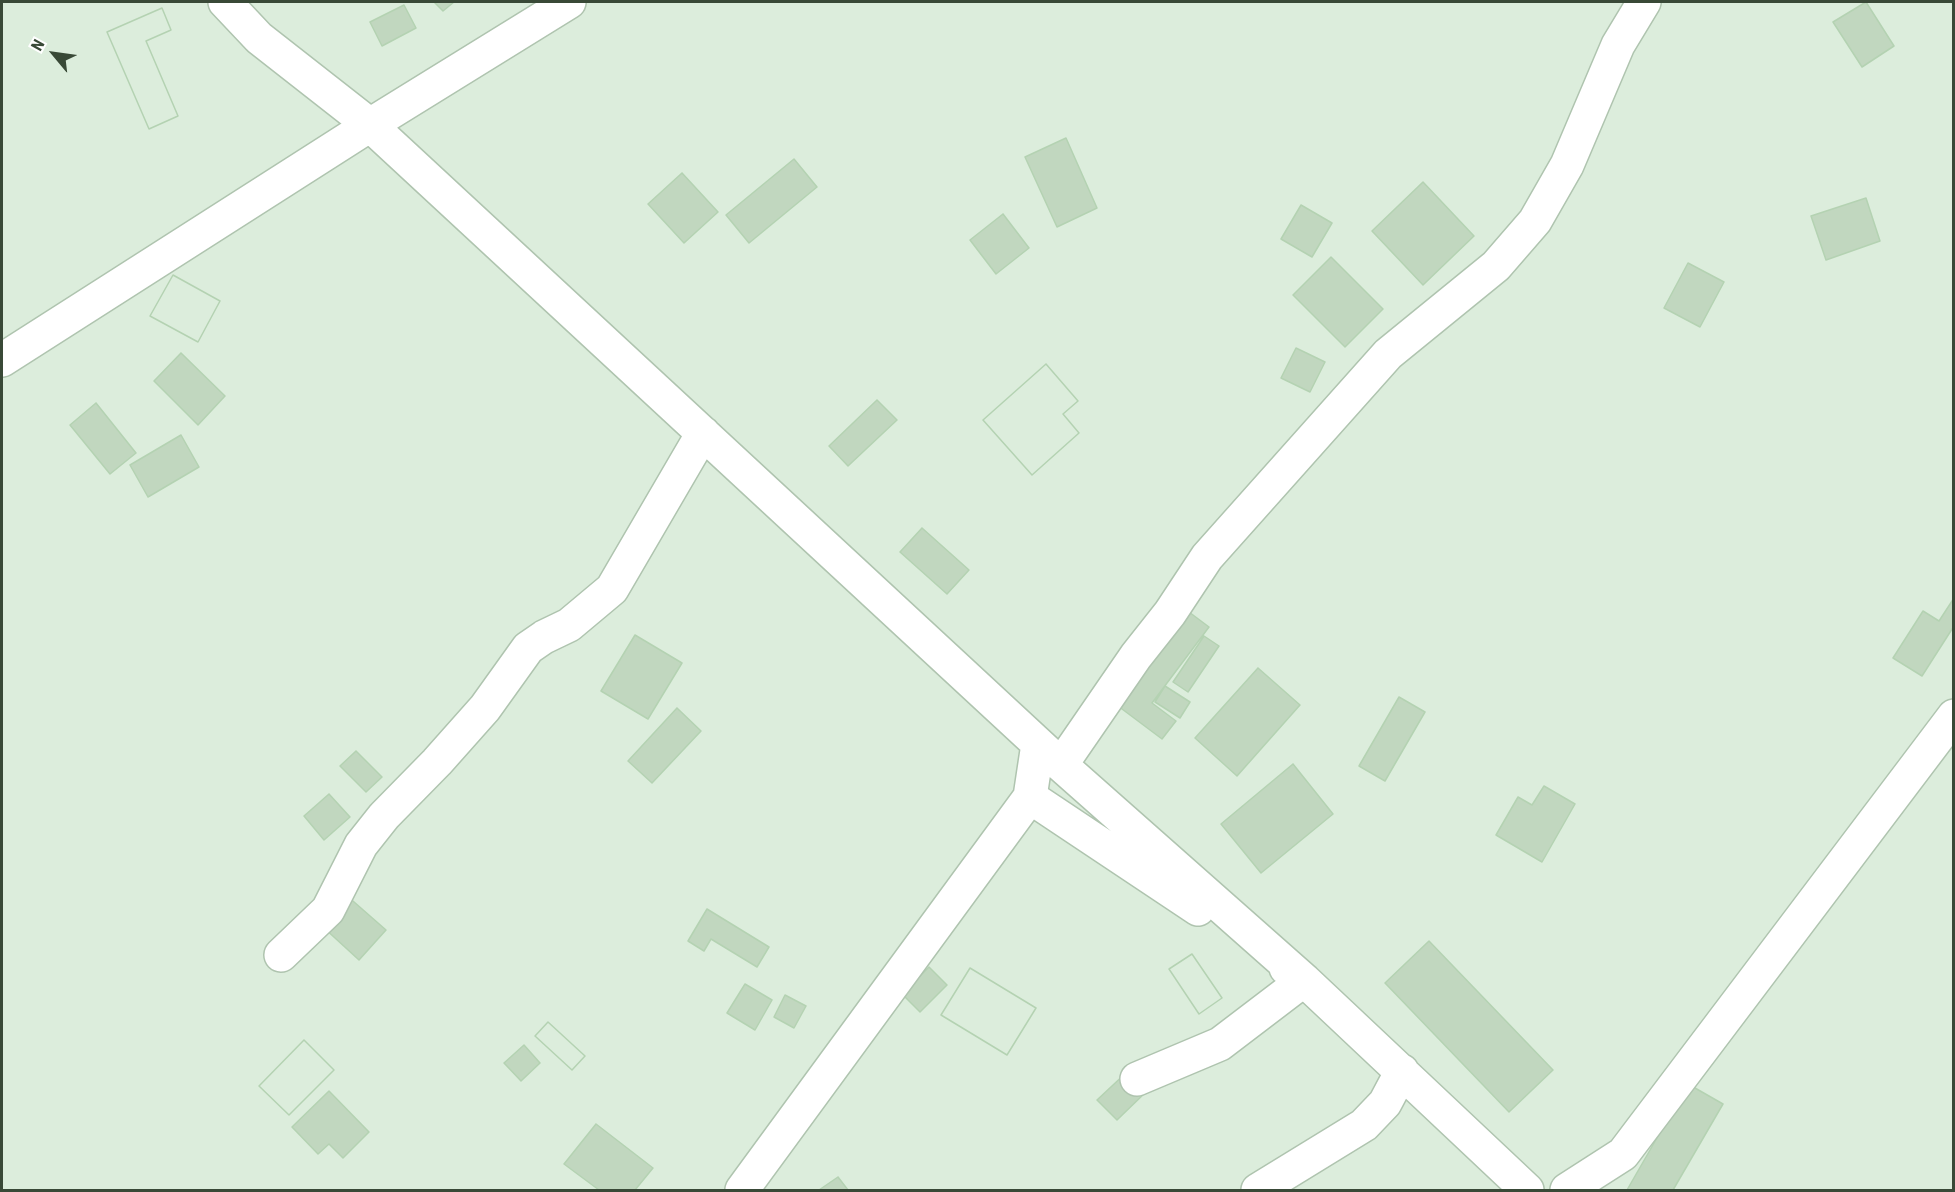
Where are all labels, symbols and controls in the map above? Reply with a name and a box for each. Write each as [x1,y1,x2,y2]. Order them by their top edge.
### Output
north arrow [24,24,84,84]
text: N [27,36,48,54]

